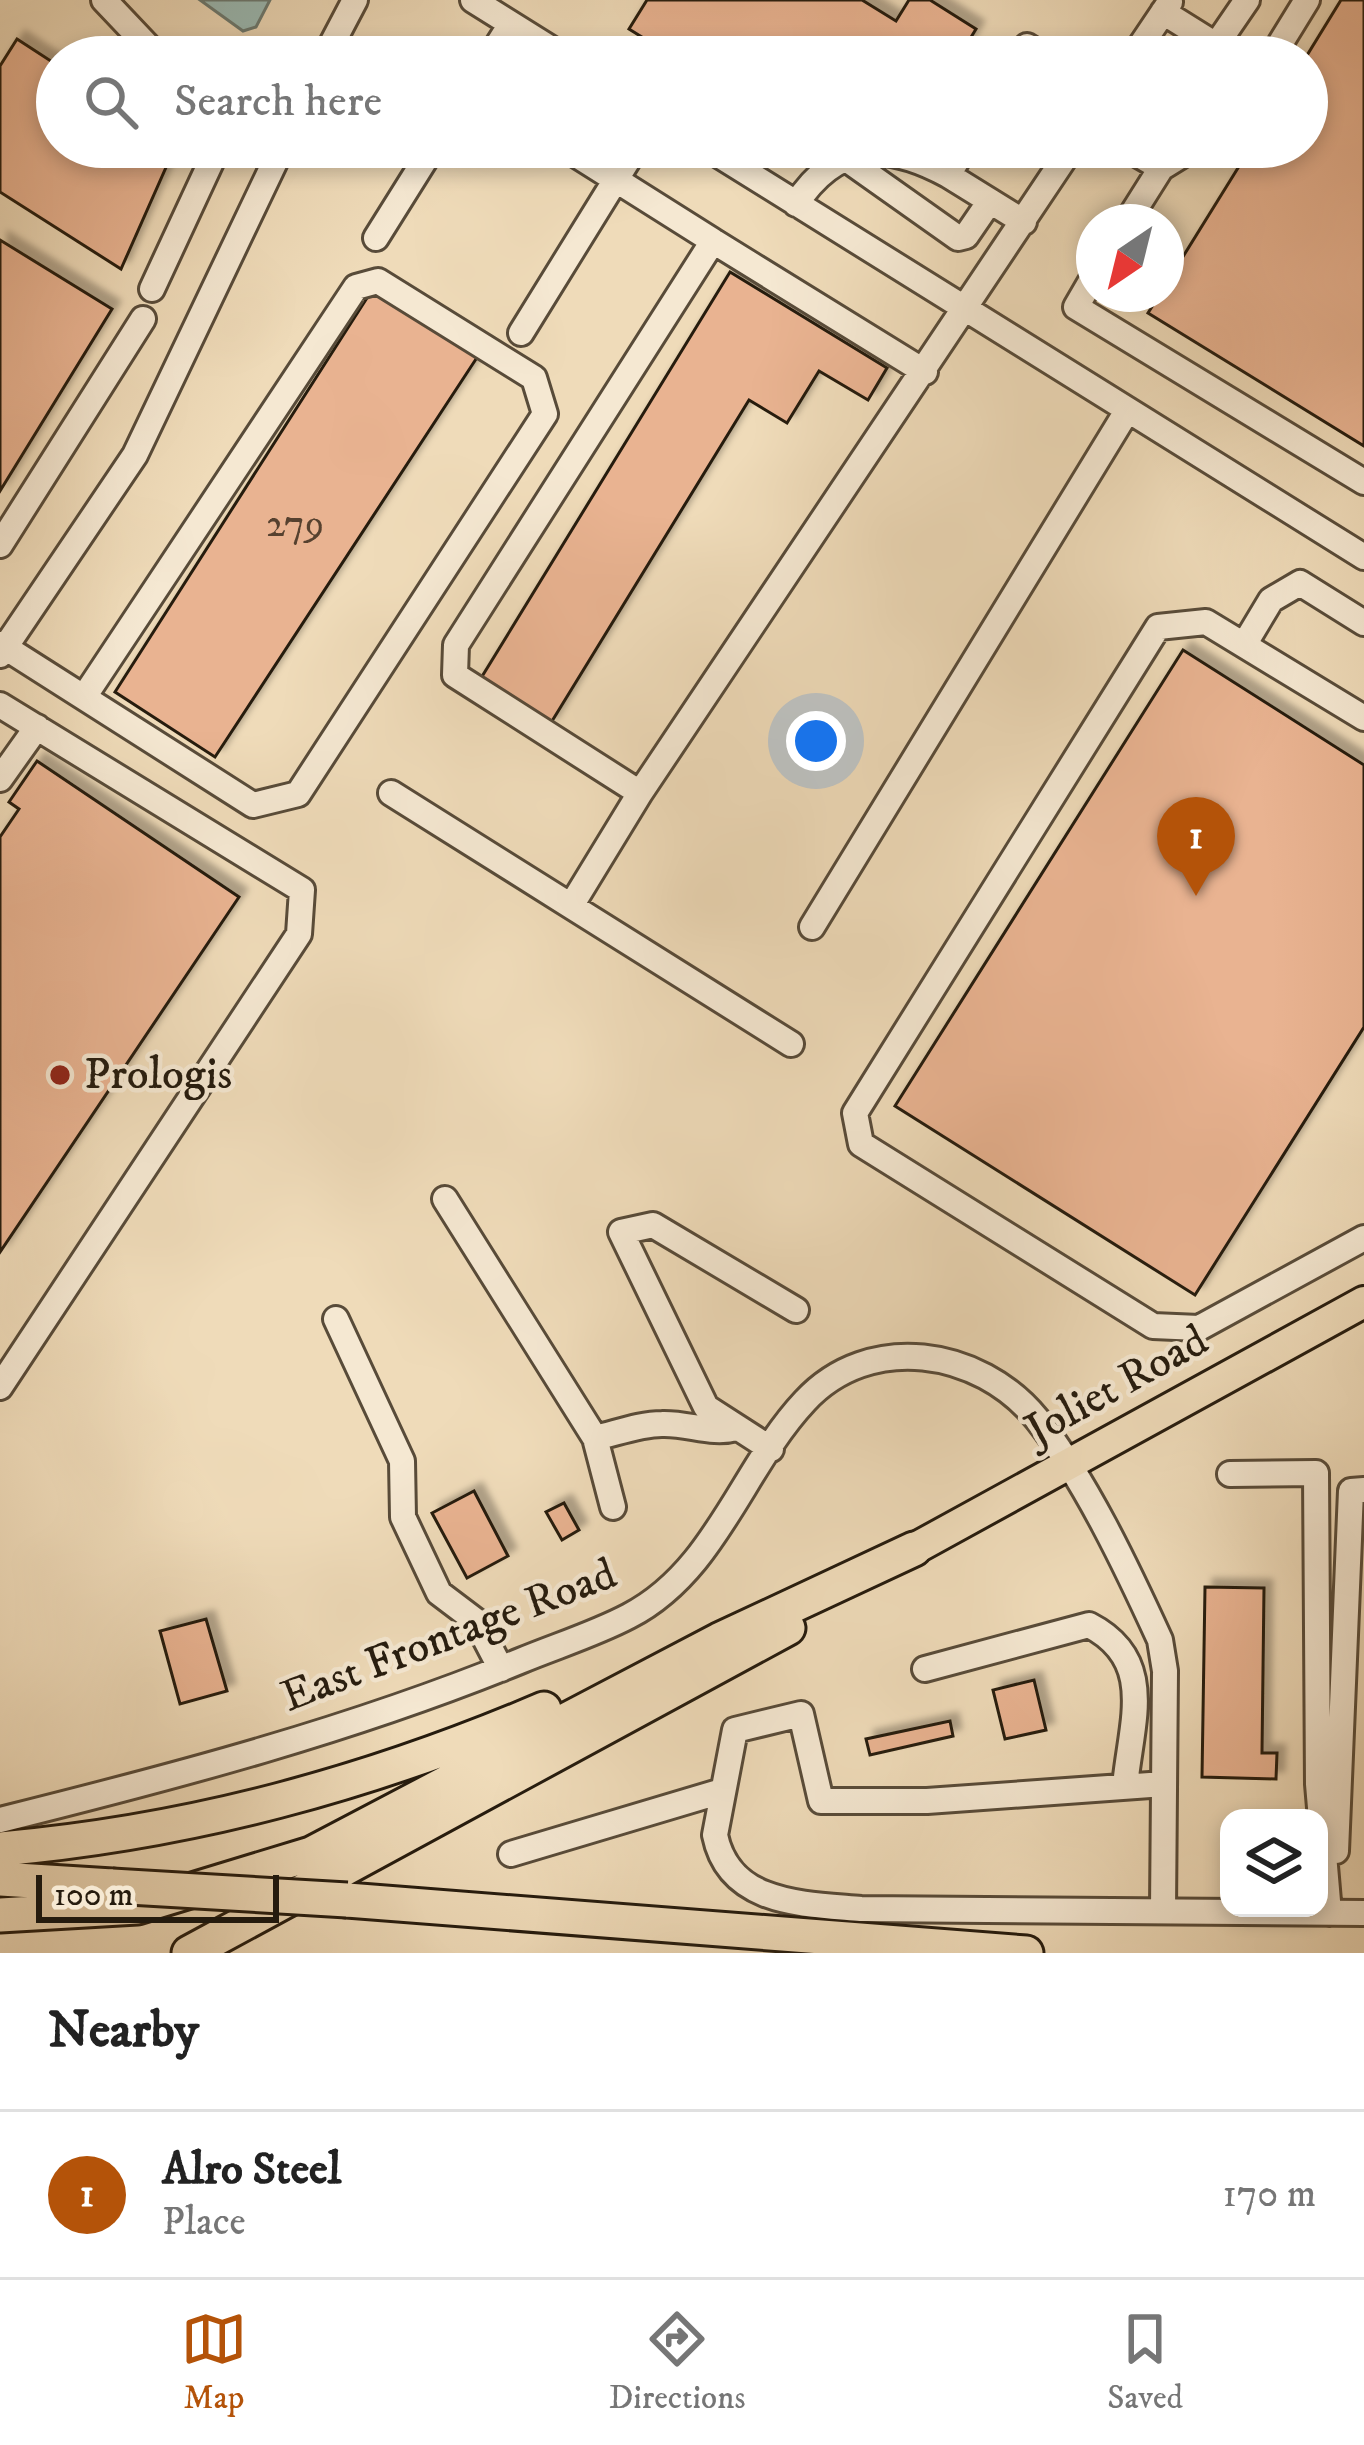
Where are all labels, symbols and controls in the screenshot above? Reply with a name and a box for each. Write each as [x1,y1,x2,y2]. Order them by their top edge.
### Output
search box [36,36,1328,168]
icon: search [78,69,144,135]
text: Search here [174,74,382,130]
north arrow [1076,204,1184,312]
house number: 279 [266,500,324,549]
your location [786,711,846,771]
pin: 1 [1157,797,1235,896]
place label: Prologis [84,1047,232,1103]
marker: Prologis [47,1062,73,1088]
street label: Joliet Road [1013,1313,1218,1461]
street label: East Frontage Road [274,1546,625,1726]
map controls [1220,1809,1328,1917]
button: layers [1220,1809,1328,1917]
scale bar [36,1869,279,1922]
text: 100 m [54,1875,133,1916]
text: Nearby [48,1999,199,2063]
text: Alro Steel [162,2142,341,2198]
text: 1 [80,2170,94,2219]
text: 170 m [1222,2170,1316,2219]
text: Place [162,2198,246,2247]
tab: Map [181,2306,247,2419]
tab: Directions [609,2306,745,2419]
tab: Saved [1107,2306,1183,2419]

